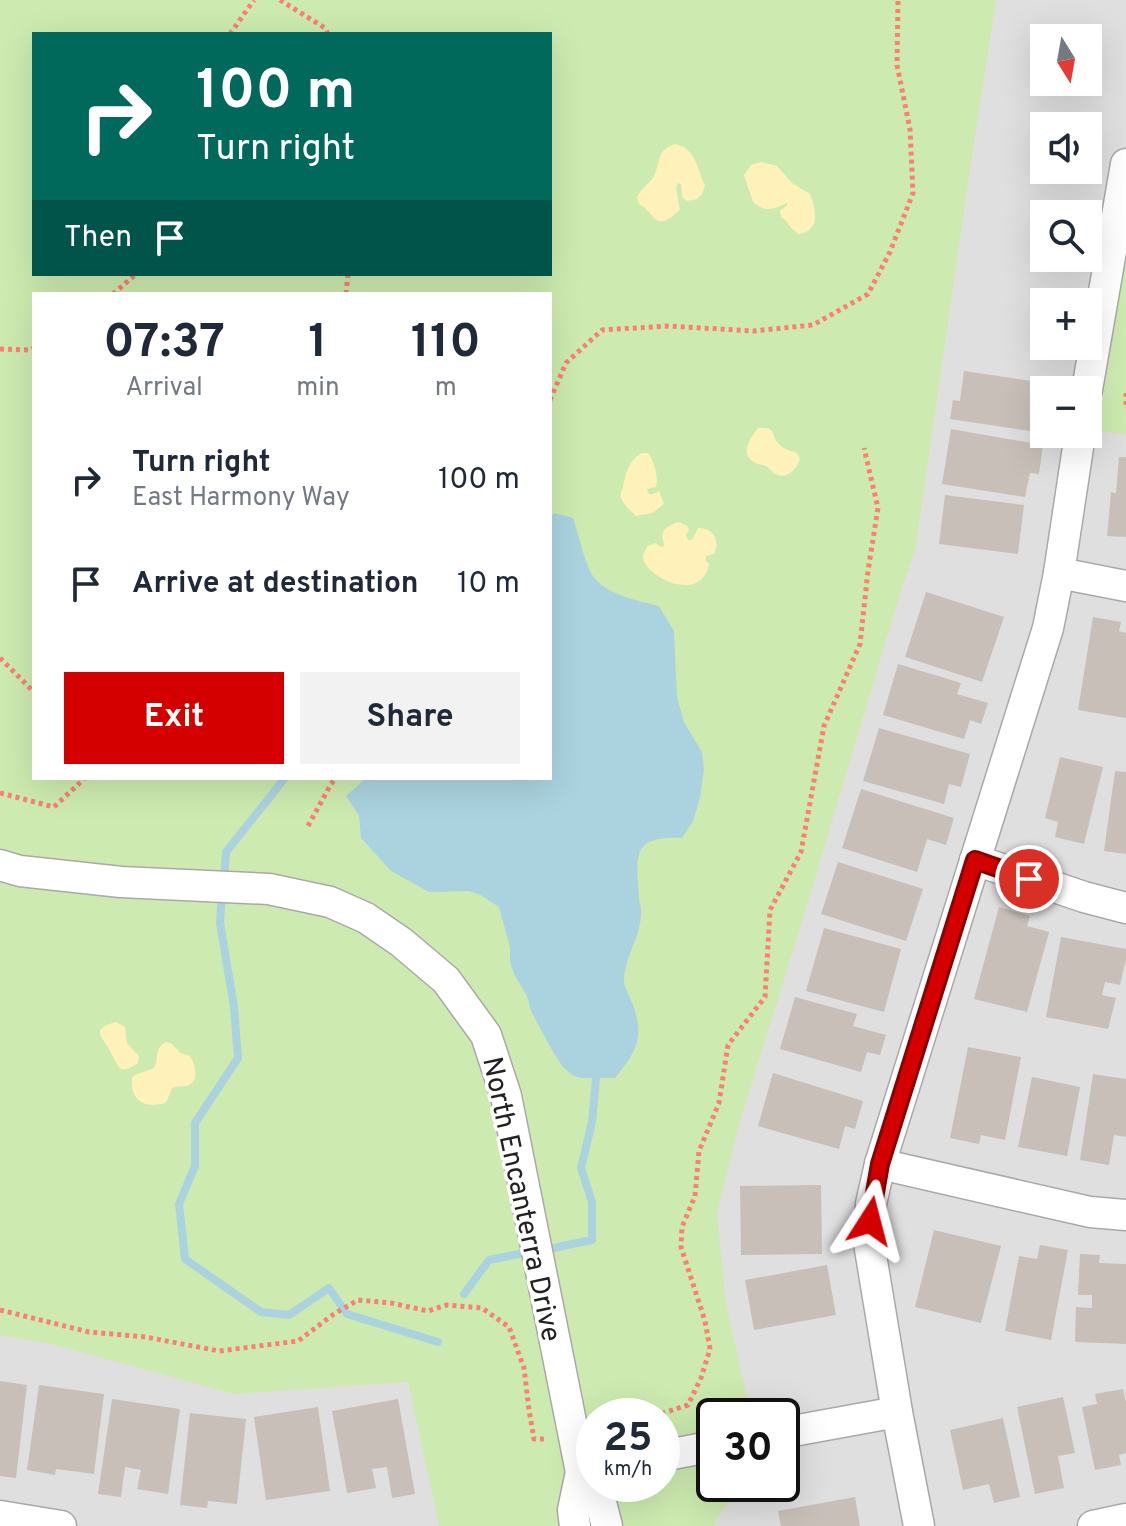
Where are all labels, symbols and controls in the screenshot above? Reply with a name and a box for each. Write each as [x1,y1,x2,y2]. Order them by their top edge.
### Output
north arrow [1030,24,1102,96]
map controls [1030,24,1102,448]
text: 100 m [196,58,355,128]
icon: right [64,64,168,168]
button: sound [1030,112,1102,184]
text: Turn right [196,127,355,173]
button: search [1030,200,1102,272]
icon: arrive [148,216,192,260]
text: Then [64,220,132,257]
button: + [1030,288,1102,360]
text: 07:37 [103,314,225,374]
text: 1 [308,314,328,374]
text: 110 [411,314,481,374]
text: Arrival [125,372,203,405]
text: min [296,372,340,405]
text: m [435,372,457,405]
button: − [1030,376,1102,448]
text: Turn right [132,445,270,482]
icon: right [64,458,108,502]
text: 100 m [438,462,520,499]
text: East Harmony Way [132,482,350,515]
icon: arrive [64,562,108,606]
text: Arrive at destination [132,566,418,603]
text: 10 m [457,566,520,603]
button: Exit [64,672,284,764]
button: Share [300,672,520,764]
pin [995,845,1063,913]
icon: arrive [1007,857,1051,901]
street label: North Encanterra Drive [472,1054,568,1345]
position arrow [828,1179,912,1263]
speed limit sign: 30 [696,1398,800,1502]
text: 25 [604,1415,652,1465]
text: km/h [604,1457,652,1483]

